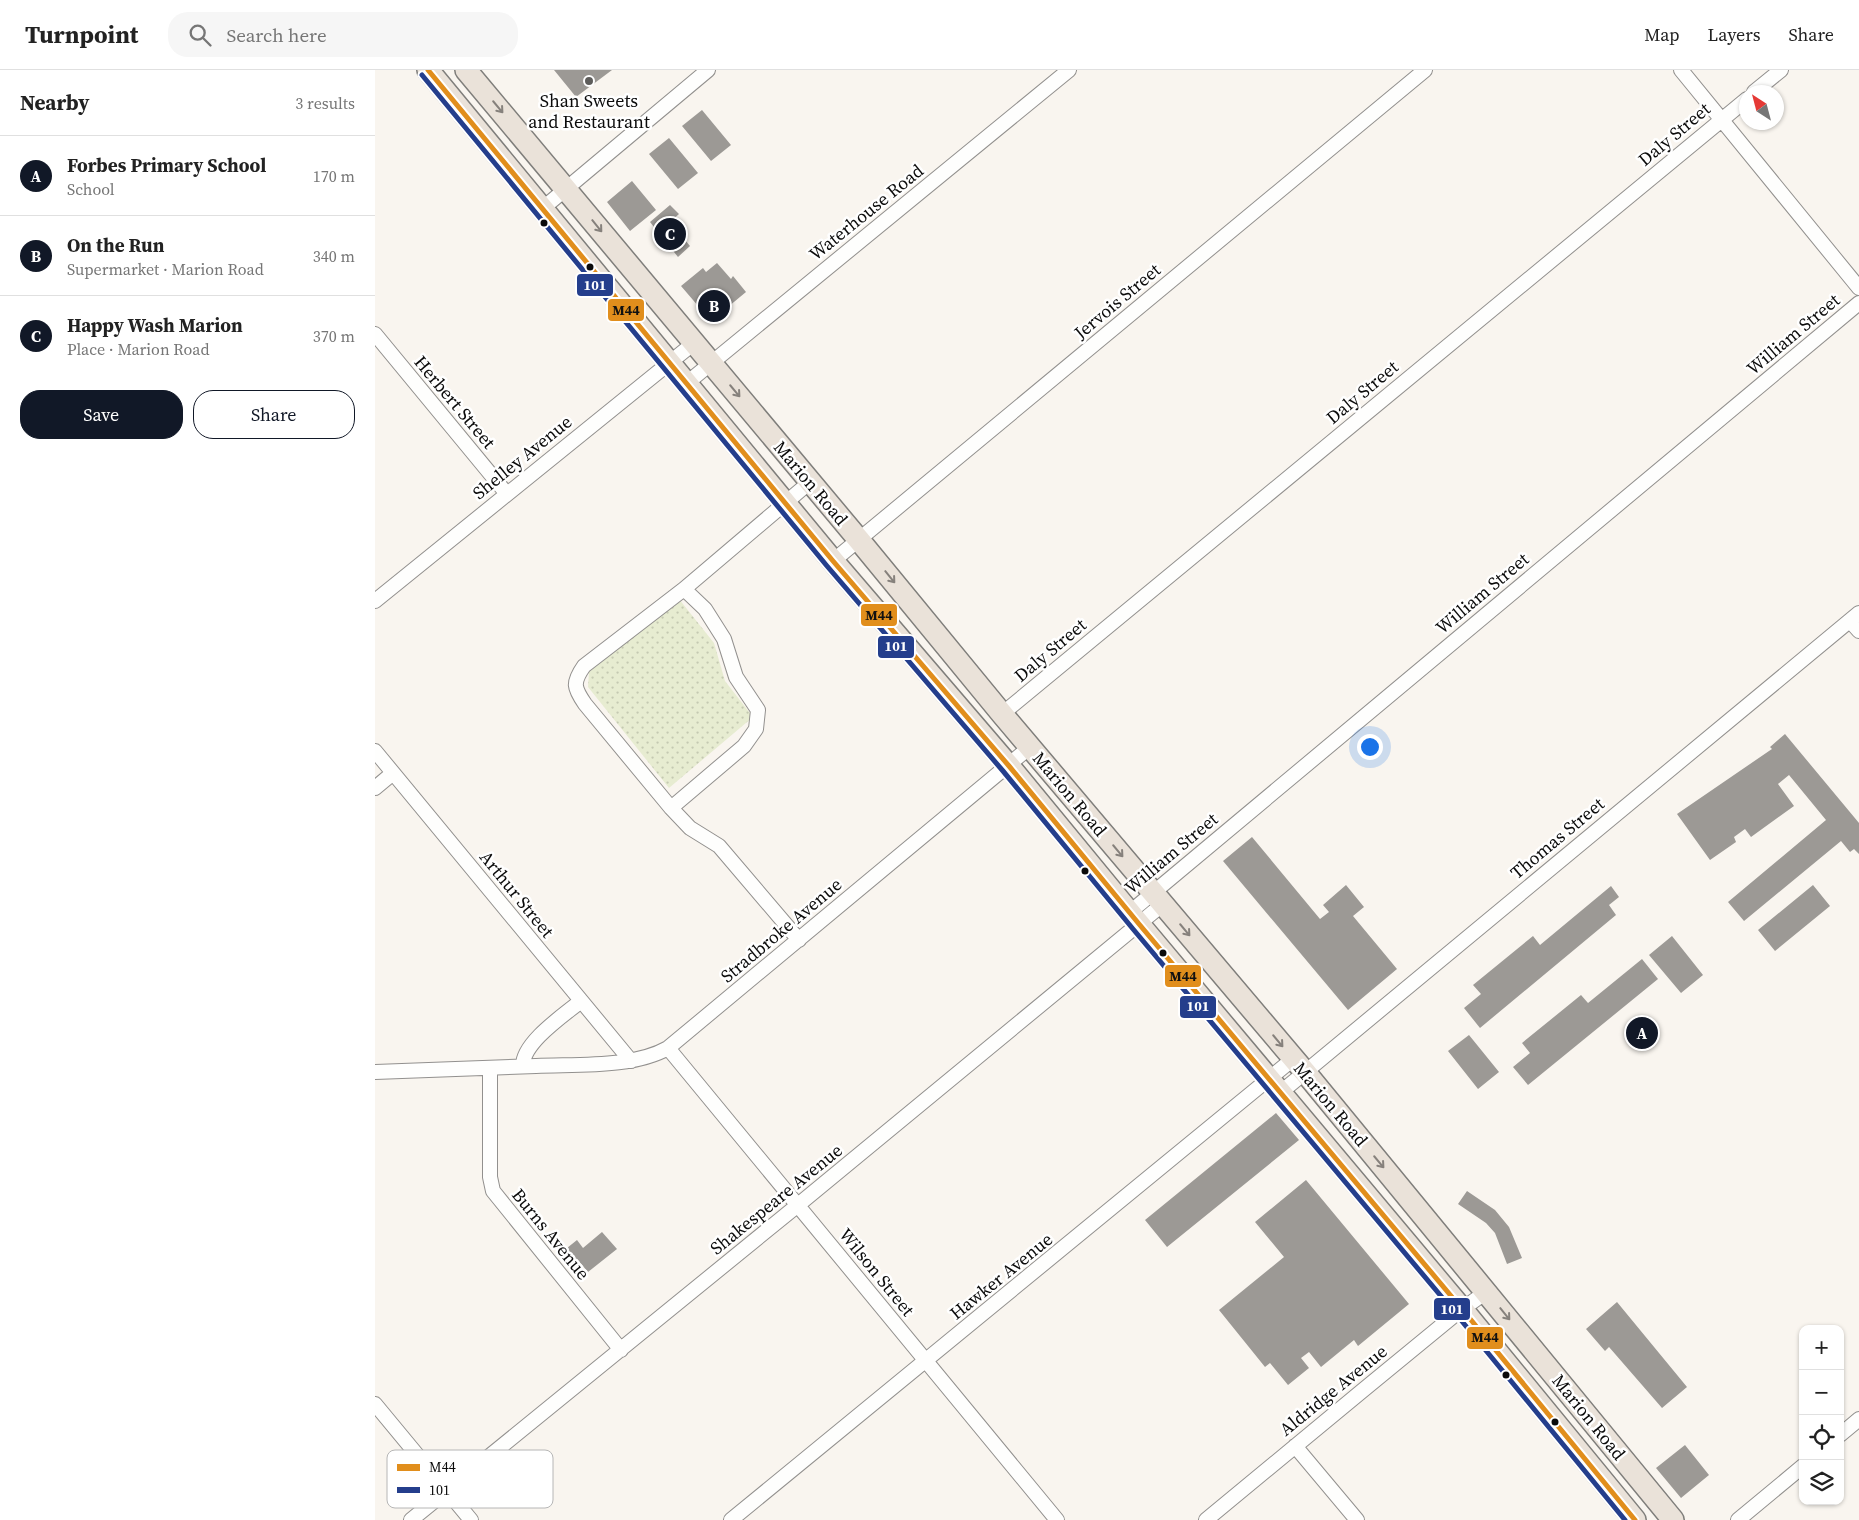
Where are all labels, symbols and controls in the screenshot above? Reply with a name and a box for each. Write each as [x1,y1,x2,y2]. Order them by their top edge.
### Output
search box [168,12,518,57]
text: Turnpoint [25,18,138,51]
icon: search [186,21,214,49]
text: Search here [226,22,327,48]
text: Map [1644,22,1679,47]
text: Layers [1707,22,1760,47]
text: Share [1788,22,1834,47]
marker: Shan Sweets and Restaurant [583,75,595,87]
north arrow [1739,85,1784,130]
text: Nearby [20,88,90,117]
place label: Shan Sweets and Restaurant [528,88,650,134]
text: 3 results [295,92,355,114]
street label: Daly Street [1633,96,1715,172]
one-way arrow [492,101,504,114]
text: Forbes Primary School [67,152,266,178]
street label: Waterhouse Road [803,158,929,266]
text: A [31,165,41,187]
text: 170 m [313,165,355,187]
text: School [67,178,115,200]
pin: C [654,215,686,253]
unlabelled marker [539,218,549,228]
one-way arrow [592,219,603,232]
text: On the Run [67,232,164,258]
text: B [31,245,41,267]
text: 340 m [313,245,355,267]
street label: Jervois Street [1068,257,1166,345]
text: Supermarket · Marion Road [67,258,264,280]
unlabelled marker [585,262,595,272]
line badge: 101 [576,273,614,297]
text: 101 [584,275,606,295]
pin: B [698,287,730,325]
street label: William Street [1741,288,1845,380]
line badge: M44 [607,298,645,322]
text: M44 [612,300,640,320]
text: Happy Wash Marion [67,312,243,338]
text: C [31,325,41,347]
text: 370 m [313,325,355,347]
text: Place · Marion Road [67,338,210,360]
street label: Herbert Street [409,350,501,454]
street label: Daly Street [1321,354,1403,430]
one-way arrow [729,384,740,397]
button: Save [20,390,183,439]
button: Share [193,390,355,439]
street label: Shelley Avenue [467,409,577,505]
street label: Marion Road [768,435,854,531]
street label: William Street [1430,547,1534,639]
one-way arrow [884,571,896,584]
line badge: M44 [860,603,898,627]
text: M44 [865,605,893,625]
street label: Daly Street [1009,612,1091,688]
line badge: 101 [877,635,915,659]
text: 101 [885,636,907,656]
your location [1357,734,1383,760]
street label: Marion Road [1027,746,1113,842]
street label: Thomas Street [1505,791,1609,885]
street label: William Street [1119,807,1223,899]
one-way arrow [1113,844,1124,857]
street label: Arthur Street [474,845,560,943]
unlabelled marker [1080,866,1090,876]
street label: Stradbroke Avenue [715,872,847,988]
one-way arrow [1179,923,1190,936]
unlabelled marker [1158,948,1168,958]
line badge: M44 [1164,964,1202,988]
text: M44 [1169,966,1197,986]
line badge: 101 [1179,995,1217,1019]
text: 101 [1187,996,1209,1016]
pin: A [1626,1014,1658,1052]
one-way arrow [1273,1035,1284,1048]
street label: Marion Road [1288,1056,1374,1152]
street label: Shakespeare Avenue [704,1138,848,1260]
one-way arrow [1374,1155,1385,1168]
street label: Burns Avenue [506,1183,596,1285]
street label: Wilson Street [834,1223,920,1322]
street label: Hawker Avenue [944,1227,1058,1325]
line badge: 101 [1433,1297,1471,1321]
text: 101 [1441,1299,1463,1319]
one-way arrow [1499,1308,1510,1321]
map controls [1799,1325,1844,1505]
button: + [1799,1325,1844,1370]
line badge: M44 [1466,1326,1504,1350]
text: M44 [1471,1327,1499,1347]
street label: Aldridge Avenue [1274,1339,1392,1441]
street label: Marion Road [1547,1369,1631,1465]
unlabelled marker [1501,1370,1511,1380]
button: − [1799,1370,1844,1415]
button: locate [1799,1415,1844,1460]
unlabelled marker [1550,1417,1560,1427]
legend [387,1450,553,1508]
text: M44 [429,1457,456,1477]
button: layers [1799,1460,1844,1505]
text: 101 [429,1480,450,1500]

